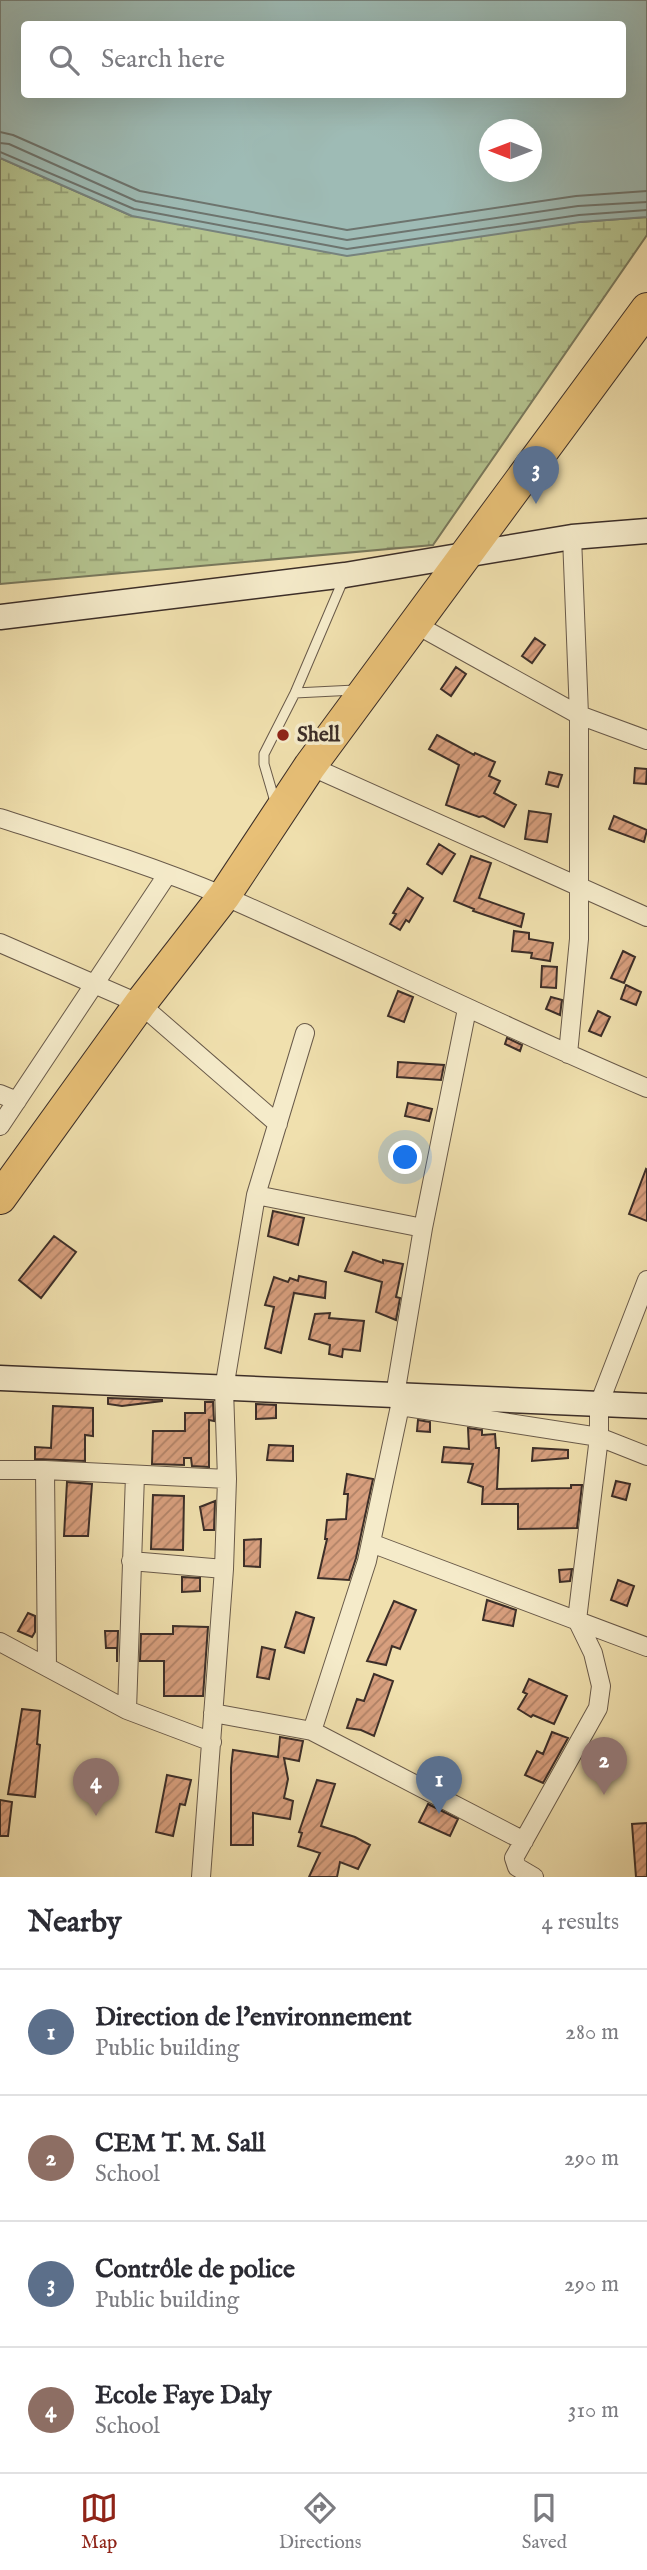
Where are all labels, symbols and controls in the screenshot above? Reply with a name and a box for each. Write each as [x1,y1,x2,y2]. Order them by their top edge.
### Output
search box [21,21,626,98]
icon: search [45,41,83,79]
text: Search here [101,43,225,76]
north arrow [479,119,542,182]
pin: 3 [513,446,559,504]
place label: Shell [297,722,341,749]
marker: Shell [275,727,291,743]
your location [388,1140,422,1174]
pin: 2 [581,1737,627,1795]
pin: 1 [416,1756,462,1814]
pin: 4 [73,1758,119,1816]
text: Nearby [28,1904,121,1942]
text: 4 results [541,1908,619,1937]
text: Direction de l'environnement [95,2001,412,2034]
text: 1 [47,2018,55,2047]
text: 280 m [565,2018,619,2047]
text: Public building [95,2034,239,2063]
text: CEM T. M. Sall [95,2127,265,2160]
text: 2 [46,2144,56,2173]
text: 290 m [564,2144,619,2173]
text: School [95,2160,160,2189]
text: Contrôle de police [95,2253,295,2286]
text: 3 [47,2270,55,2299]
text: 290 m [564,2270,619,2299]
text: Public building [95,2286,239,2315]
text: Ecole Faye Daly [95,2379,272,2412]
text: 4 [45,2396,57,2425]
text: 310 m [568,2396,619,2425]
text: School [95,2412,160,2441]
tab: Map [80,2489,118,2555]
tab: Directions [279,2489,361,2555]
tab: Saved [522,2489,567,2555]

